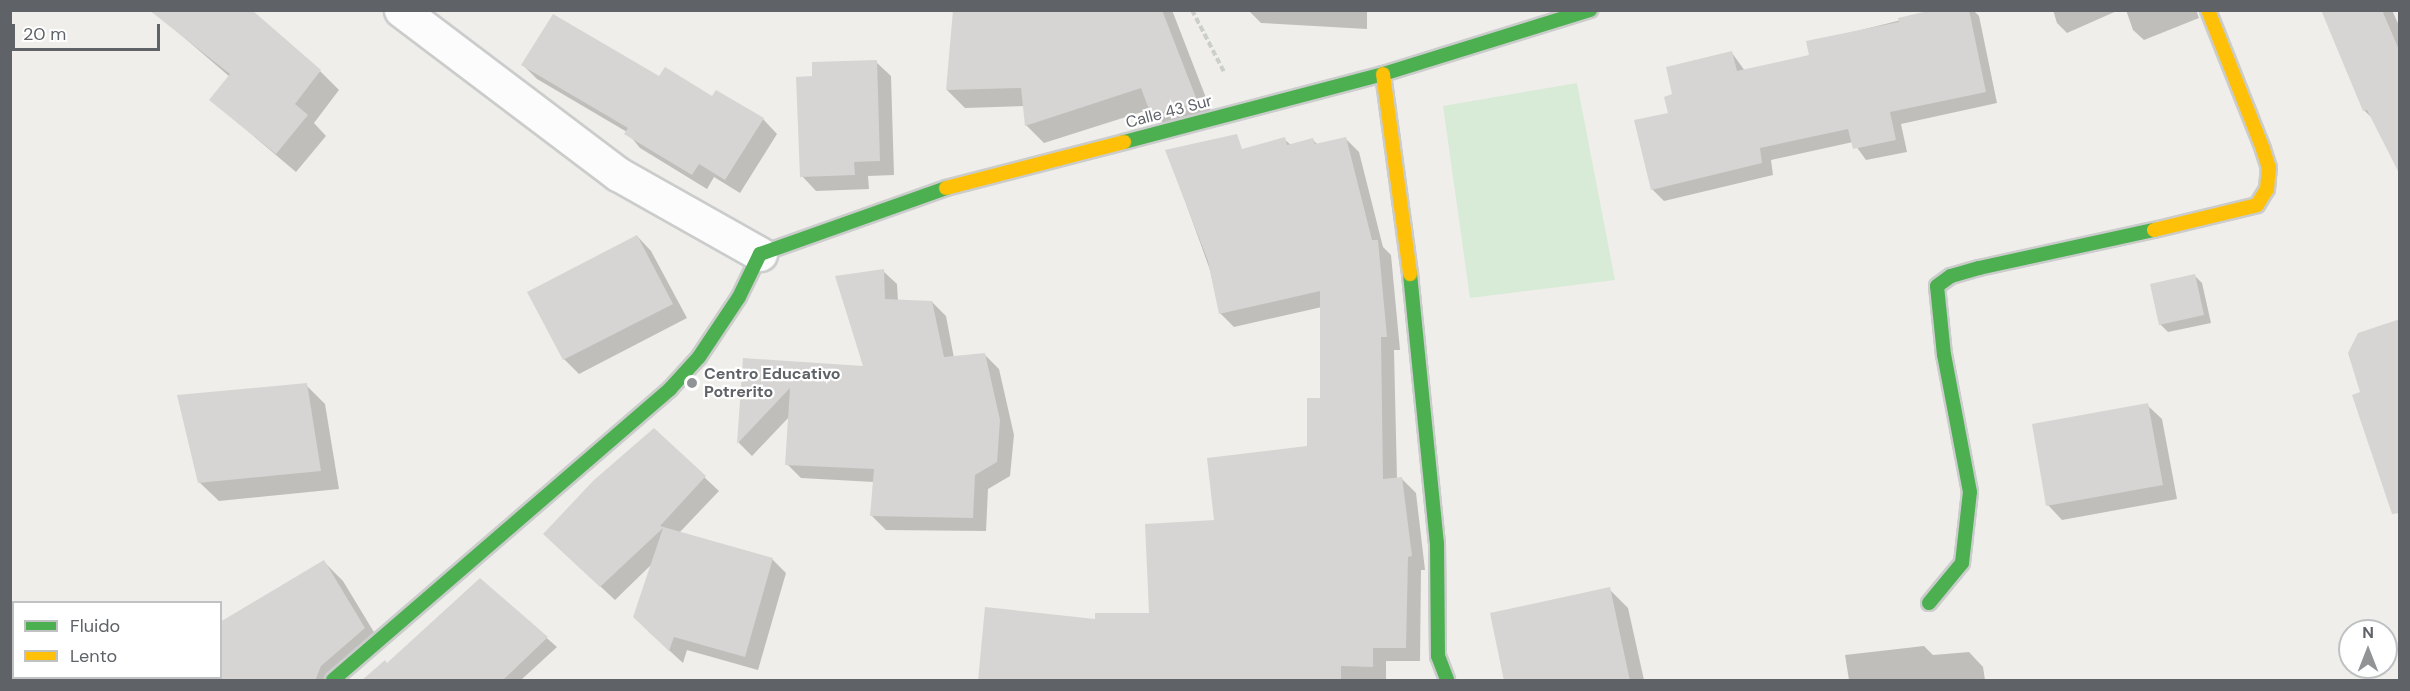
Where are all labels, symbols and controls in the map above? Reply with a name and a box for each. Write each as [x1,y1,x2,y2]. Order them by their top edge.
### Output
scale bar [15,12,164,50]
text: 20 m [23,22,66,46]
street label: Calle 43 Sur [1124,91,1214,133]
place label: Centro Educativo Potrerito [704,364,841,402]
marker: Centro Educativo Potrerito [685,376,699,390]
legend [12,601,222,679]
text: Fluido [70,614,120,638]
north arrow [2338,619,2398,679]
text: N [2362,622,2374,643]
text: Lento [70,644,117,668]

